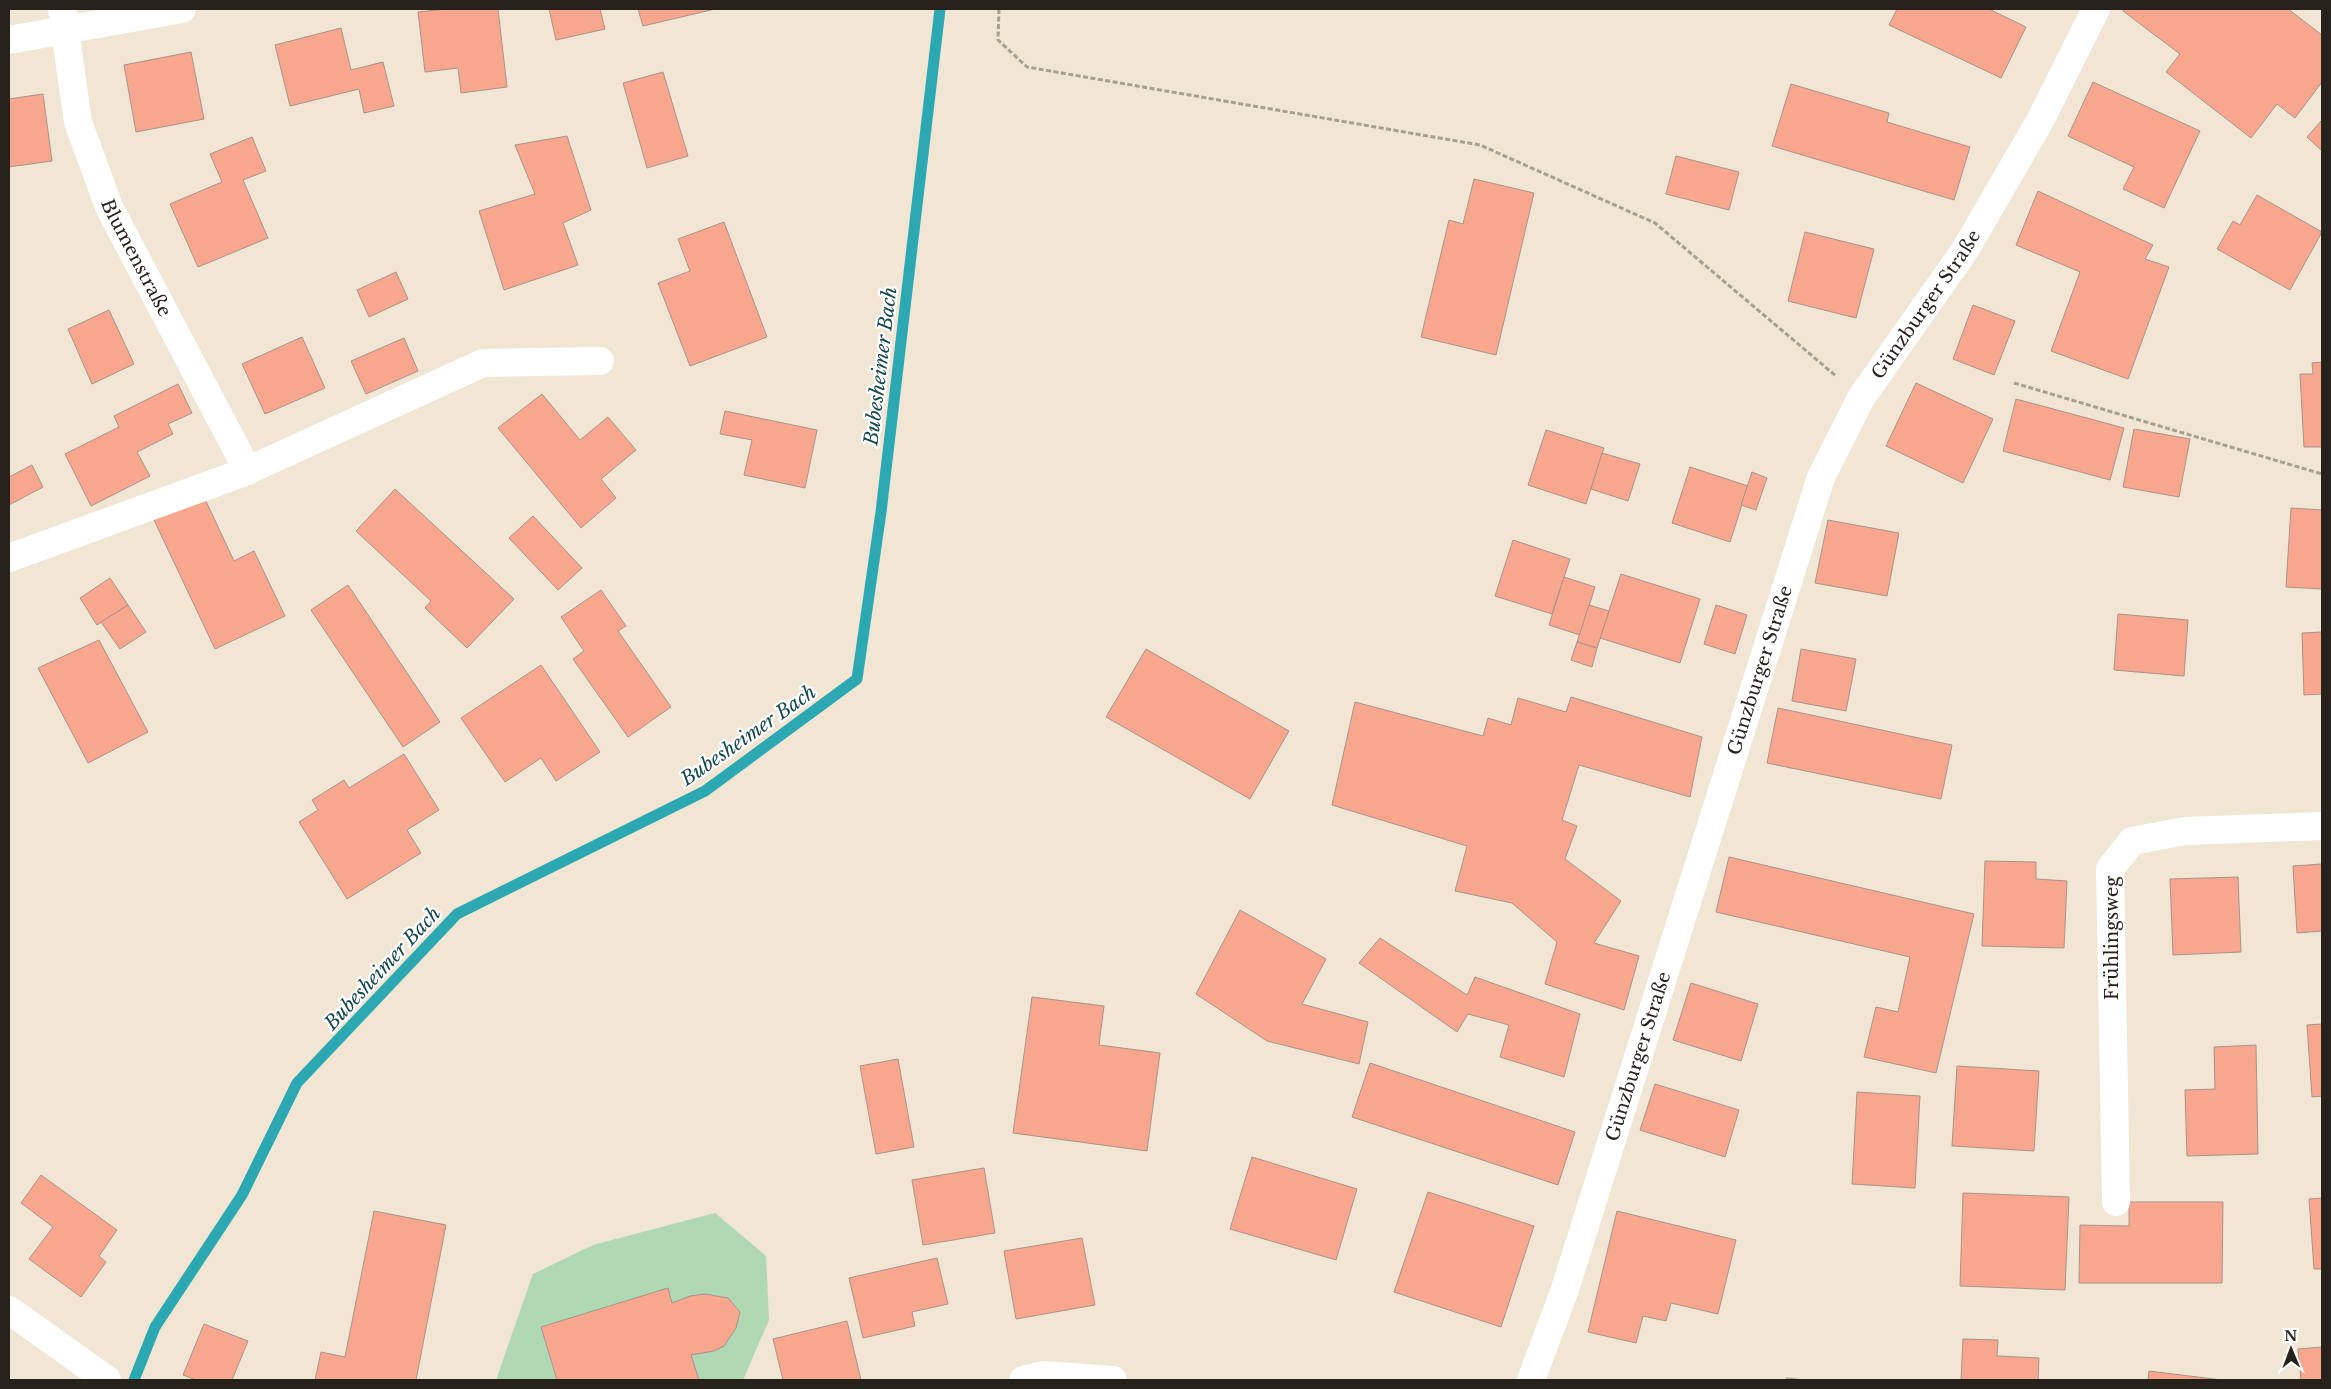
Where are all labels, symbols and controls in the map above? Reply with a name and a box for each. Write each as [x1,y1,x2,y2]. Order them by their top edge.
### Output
street label: Blumenstraße [96,196,176,320]
street label: Günzburger Straße [1867,226,1985,383]
water label: Bubesheimer Bach [859,285,902,448]
street label: Günzburger Straße [1723,583,1797,758]
water label: Bubesheimer Bach [675,680,820,791]
street label: Frühlingsweg [2101,876,2123,1000]
water label: Bubesheimer Bach [319,902,445,1035]
street label: Günzburger Straße [1601,969,1675,1144]
north arrow [2266,1324,2316,1374]
text: N [2284,1327,2298,1345]

